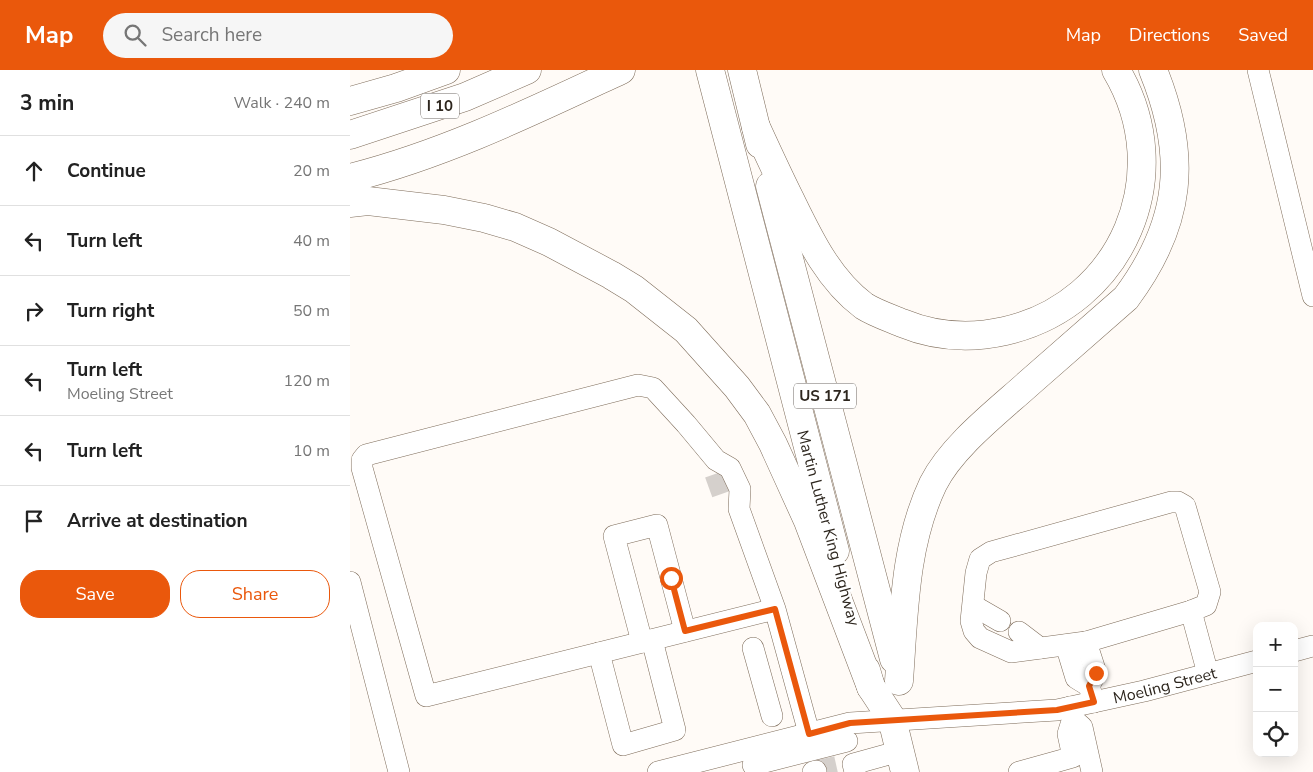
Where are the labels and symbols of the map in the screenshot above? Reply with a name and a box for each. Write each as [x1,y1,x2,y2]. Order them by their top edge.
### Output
road number: I 10 [421,94,459,118]
road number: US 171 [794,384,856,408]
street label: Martin Luther King Highway [791,428,865,629]
route start [660,567,683,590]
route end [1085,662,1108,685]
street label: Moeling Street [1111,662,1219,709]

